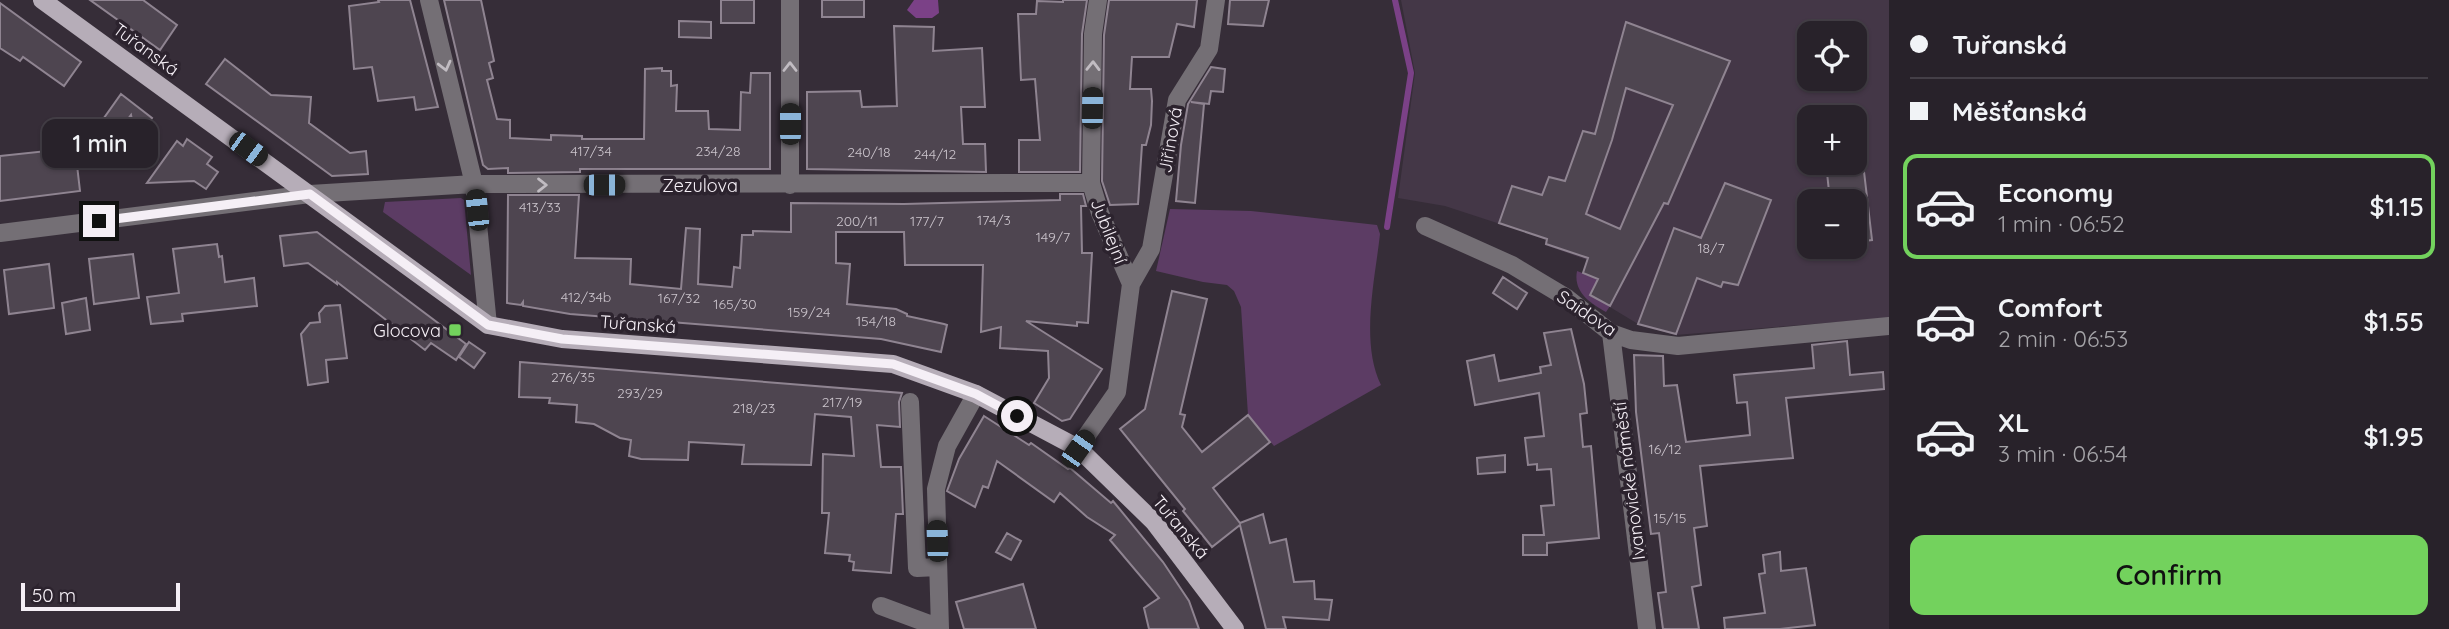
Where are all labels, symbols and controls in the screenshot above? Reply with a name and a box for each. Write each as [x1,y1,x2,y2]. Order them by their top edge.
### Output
street label: Tuřanská [108,17,184,81]
map controls [1797,21,1867,259]
button: locate [1797,21,1867,91]
text: Tuřanská [1952,28,2067,61]
one-way arrow [437,60,451,72]
one-way arrow [1085,60,1101,70]
one-way arrow [782,62,798,72]
car [1082,87,1103,129]
text: Měšťanská [1952,95,2087,128]
car [780,103,801,145]
street label: Jiřinová [1153,105,1187,175]
button: + [1797,105,1867,175]
callout: 1 min [41,120,157,168]
car [225,128,272,170]
text: 1 min [72,129,128,158]
house number: 417/34 [570,142,612,160]
house number: 234/28 [695,142,741,160]
house number: 240/18 [847,143,891,161]
house number: 244/12 [914,145,957,163]
street label: Zezulova [662,174,738,197]
car [584,175,626,196]
icon: car [1914,175,1977,238]
text: Economy [1998,176,2113,209]
one-way arrow [538,177,548,193]
car [465,188,490,232]
button: − [1797,189,1867,259]
text: $1.15 [2370,190,2424,223]
street label: Jubilejní [1085,195,1133,267]
house number: 413/33 [519,198,561,216]
route end [83,205,115,237]
text: 1 min · 06:52 [1998,209,2125,238]
house number: 174/3 [977,211,1011,229]
house number: 200/11 [836,212,878,230]
house number: 177/7 [910,212,944,230]
house number: 149/7 [1036,228,1070,246]
house number: 18/7 [1697,239,1725,257]
street label: Saidova [1553,285,1621,341]
house number: 412/34b [561,288,611,306]
house number: 167/32 [658,289,700,307]
icon: car [1914,290,1977,353]
text: Comfort [1998,291,2103,324]
house number: 165/30 [713,295,757,313]
house number: 159/24 [788,303,830,321]
text: $1.55 [2364,305,2424,338]
street label: Tuřanská [599,310,677,338]
house number: 154/18 [856,312,896,330]
place label: Glocova [373,319,441,342]
marker: Glocova [447,322,463,338]
text: 2 min · 06:53 [1998,324,2128,353]
house number: 276/35 [551,368,595,386]
house number: 293/29 [617,384,663,402]
house number: 217/19 [822,393,862,411]
house number: 218/23 [733,399,775,417]
route start [1001,400,1033,432]
street label: Ivanovické náměstí [1608,400,1650,562]
icon: car [1914,405,1977,468]
text: XL [1998,406,2030,439]
text: $1.95 [2364,420,2424,453]
car [1058,426,1099,472]
text: 3 min · 06:54 [1998,439,2128,468]
house number: 16/12 [1649,440,1682,458]
street label: Tuřanská [1148,490,1214,564]
house number: 15/15 [1654,509,1686,527]
car [926,520,949,562]
button: Confirm [1910,535,2428,615]
scale bar [21,580,180,612]
text: 50 m [32,583,76,607]

